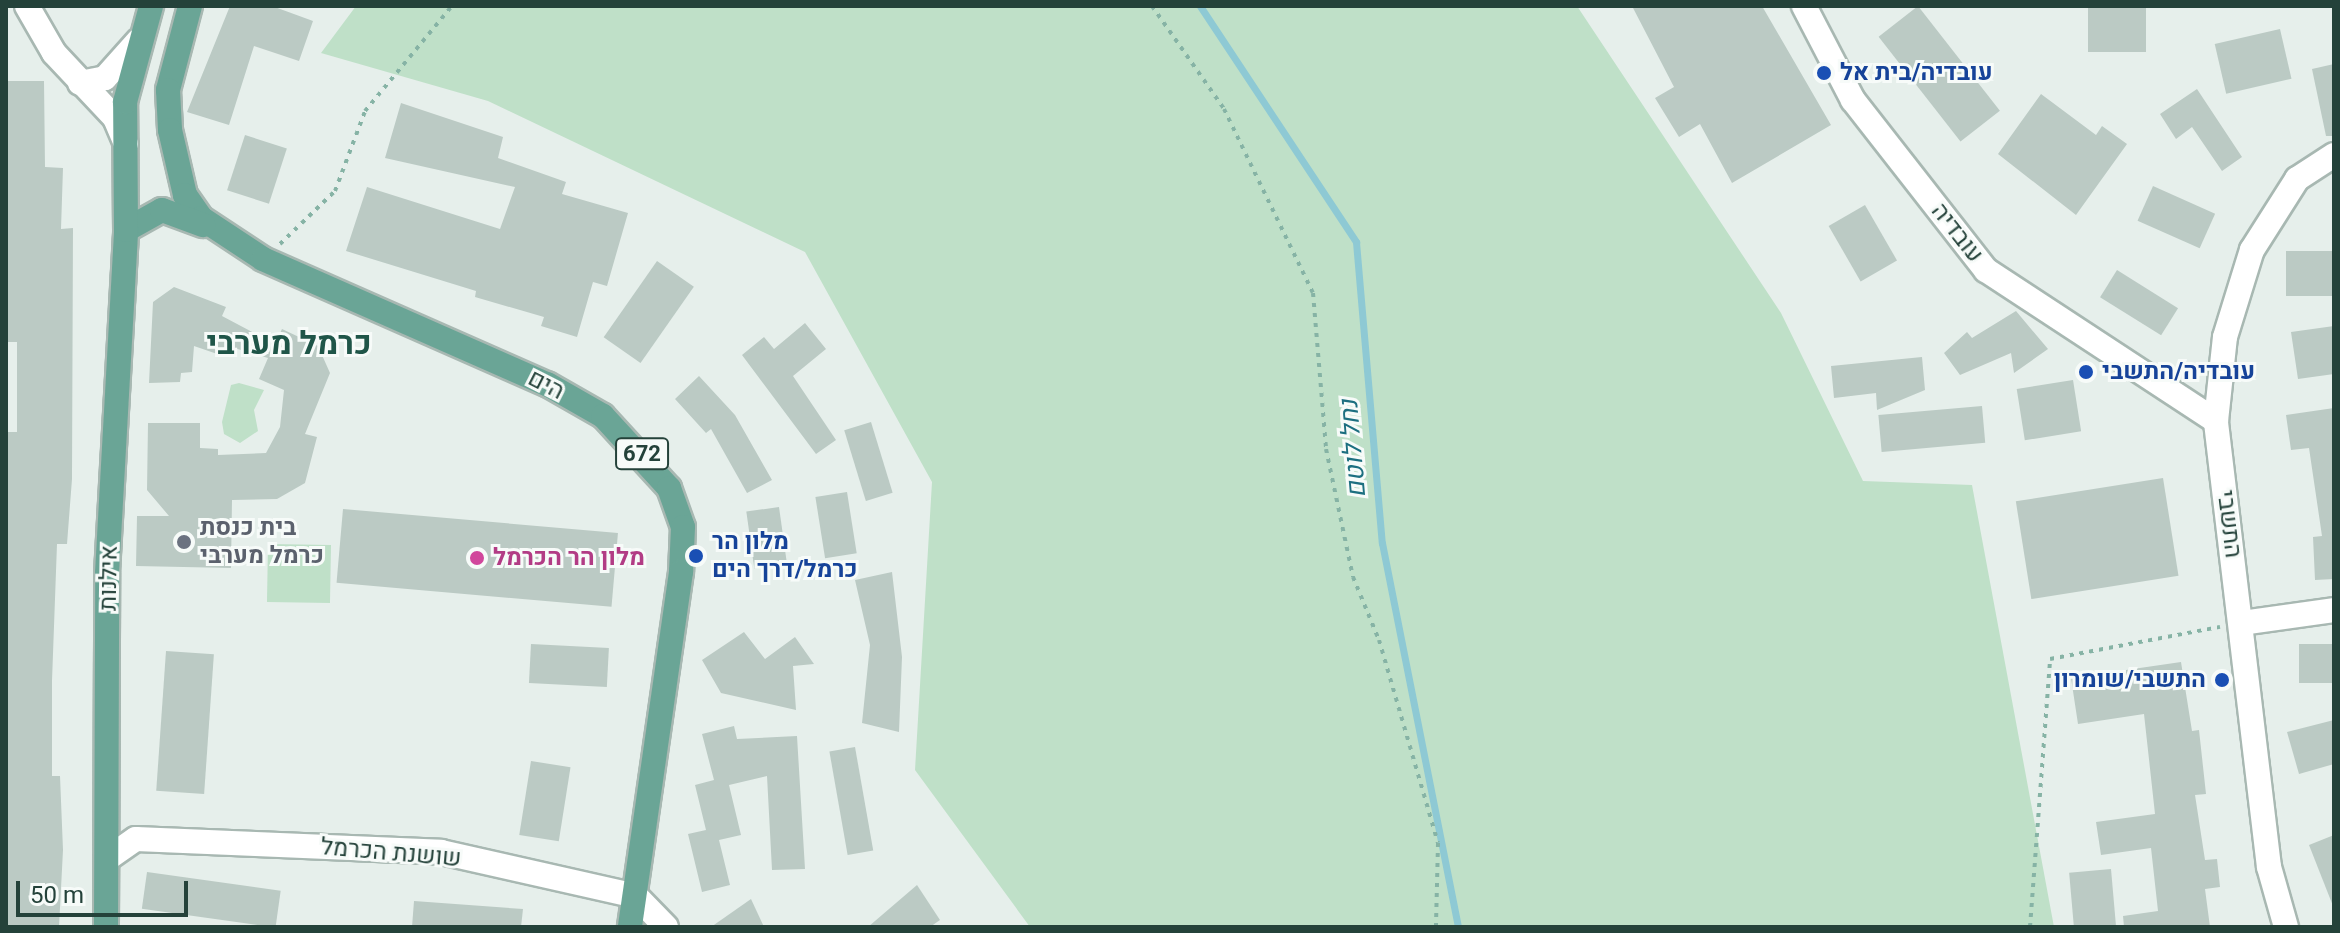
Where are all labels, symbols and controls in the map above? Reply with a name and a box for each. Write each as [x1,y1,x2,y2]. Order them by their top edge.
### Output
place label: עובדיה/בית אל [1840,59,1993,87]
marker: עובדיה/בית אל [1815,64,1833,82]
street label: עובדיה [1925,198,1989,268]
district label: כרמל מערבי [206,324,372,362]
place label: עובדיה/התשבי [2102,358,2255,386]
marker: עובדיה/התשבי [2077,363,2095,381]
street label: הים [523,364,569,406]
water label: נחל לוטם [1333,399,1373,499]
road number: 672 [614,436,670,472]
street label: התשבי [2211,488,2247,560]
place label: בית כנסת כרמל מערבי [200,514,324,570]
place label: מלון הר כרמל/דרך הים [712,528,858,584]
marker: בית כנסת כרמל מערבי [175,533,193,551]
place label: מלון הר הכרמל [493,544,645,572]
street label: אילנות [94,545,124,611]
marker: מלון הר כרמל/דרך הים [687,547,705,565]
marker: מלון הר הכרמל [468,549,486,567]
place label: התשבי/שומרון [2054,666,2206,694]
marker: התשבי/שומרון [2213,671,2231,689]
street label: שושנת הכרמל [319,833,463,873]
scale bar [20,865,192,915]
text: 50 m [30,881,84,909]

